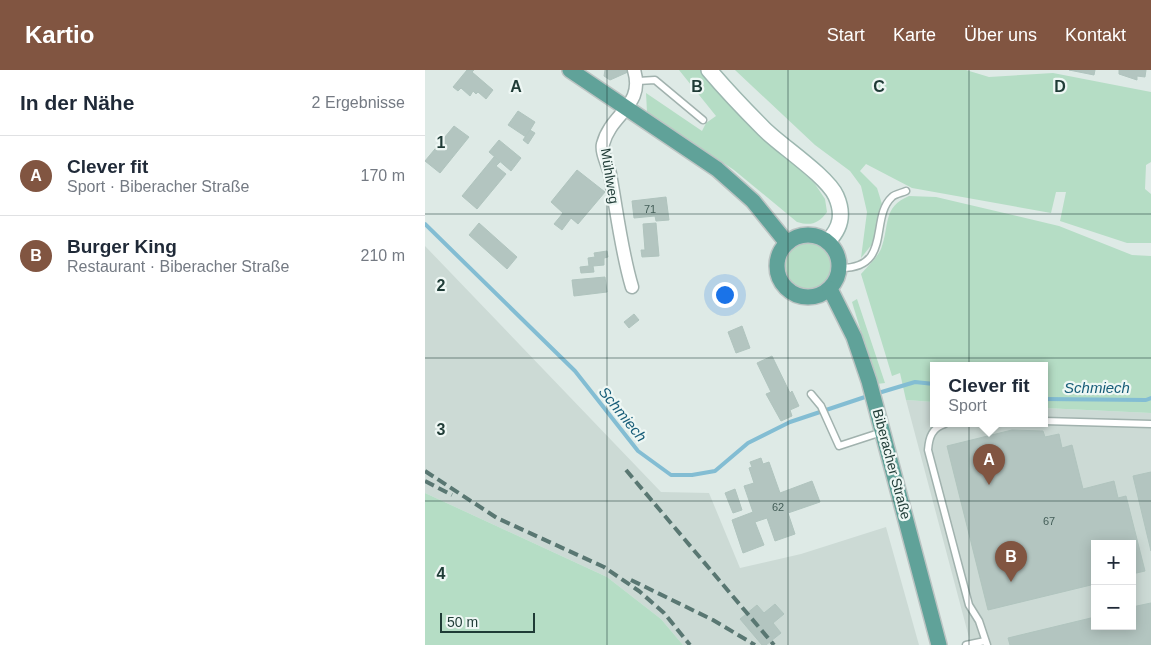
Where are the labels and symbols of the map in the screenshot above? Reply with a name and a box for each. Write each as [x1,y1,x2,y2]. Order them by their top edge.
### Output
text: A [510,78,522,95]
text: B [691,78,703,95]
text: C [873,78,885,95]
text: D [1054,78,1066,95]
text: 1 [437,134,446,151]
street label: Mühlweg [598,147,622,205]
house number: 71 [644,203,656,215]
text: 2 [437,277,446,294]
your location [712,282,738,308]
water label: Schmiech [1064,379,1130,396]
water label: Schmiech [596,383,650,445]
street label: Biberacher Straße [870,407,914,521]
text: 3 [437,421,446,438]
pin: A [973,444,1005,485]
house number: 62 [772,501,784,513]
house number: 67 [1043,515,1055,527]
pin: B [995,541,1027,582]
text: 4 [437,565,446,582]
scale bar [440,610,535,633]

